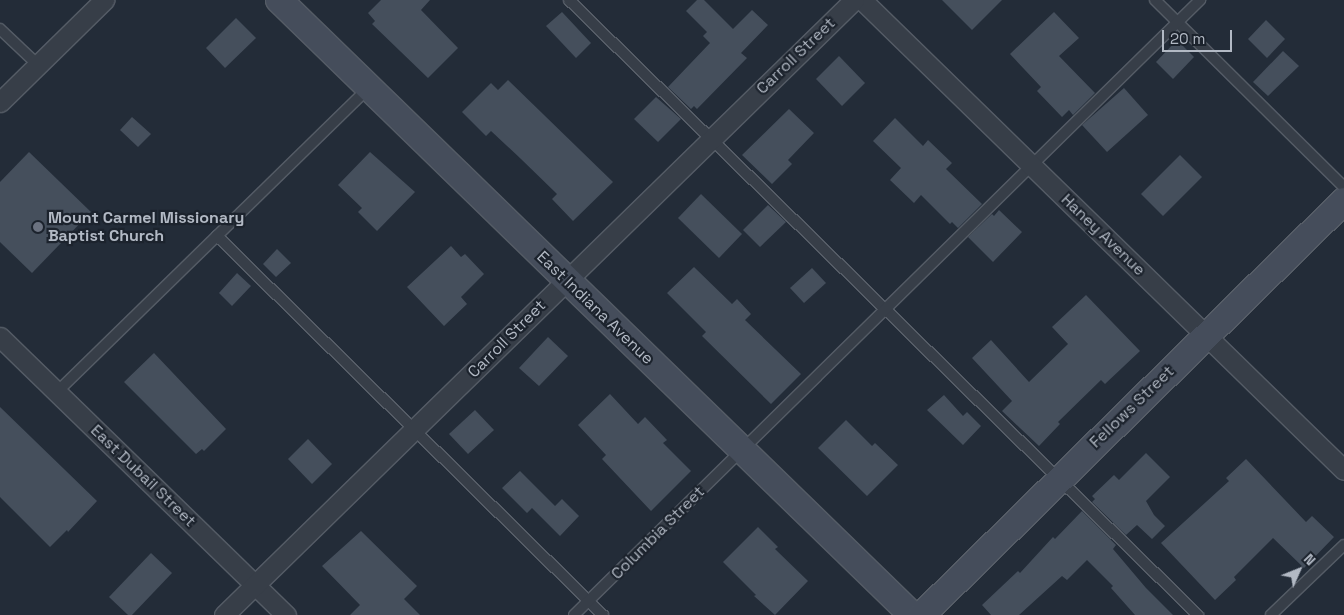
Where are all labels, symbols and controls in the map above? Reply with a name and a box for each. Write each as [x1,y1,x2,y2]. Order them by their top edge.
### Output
street label: Carroll Street [753,14,839,98]
scale bar [1164,20,1234,52]
text: 20 m [1170,29,1205,48]
street label: Haney Avenue [1057,190,1149,280]
place label: Mount Carmel Missionary Baptist Church [48,208,244,246]
marker: Mount Carmel Missionary Baptist Church [32,221,44,233]
street label: East Indiana Avenue [533,247,657,369]
street label: Carroll Street [464,296,550,382]
street label: Fellows Street [1086,362,1178,452]
street label: East Dubail Street [86,421,200,531]
street label: Columbia Street [607,482,709,584]
north arrow [1274,545,1324,595]
text: N [1300,550,1320,569]

